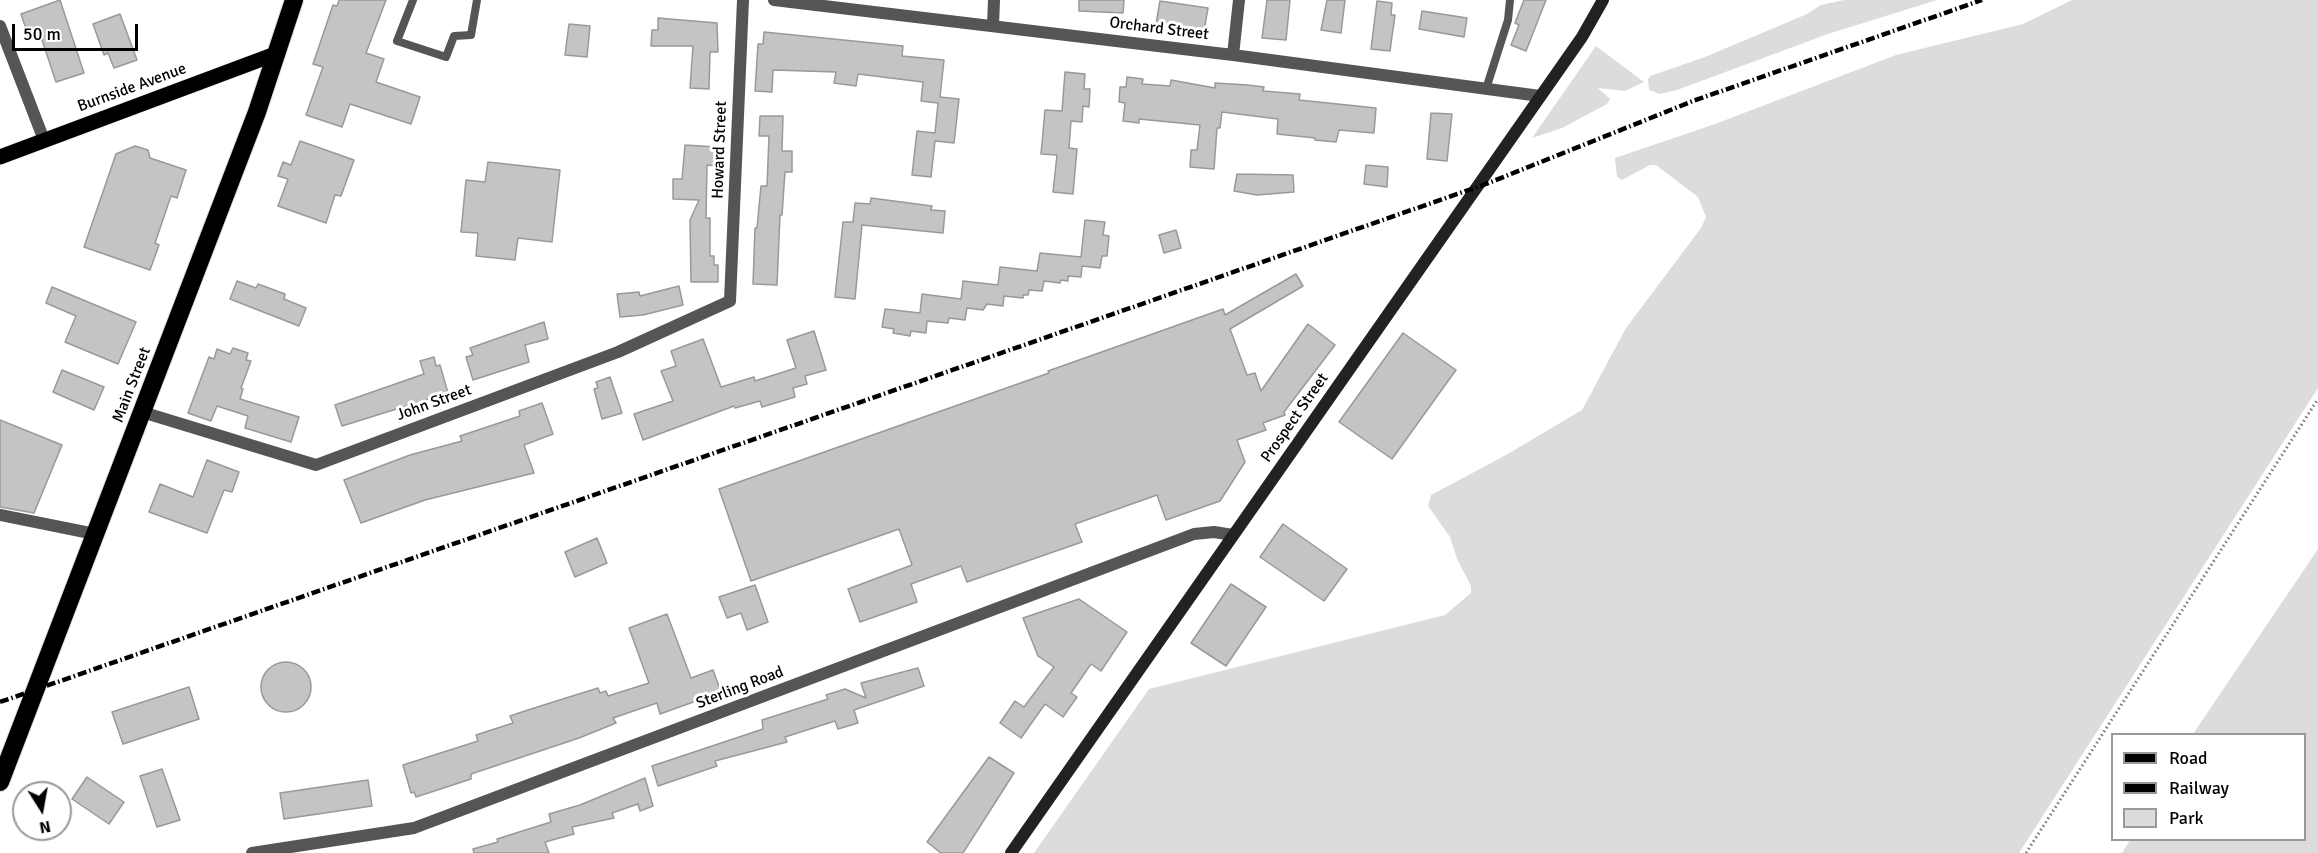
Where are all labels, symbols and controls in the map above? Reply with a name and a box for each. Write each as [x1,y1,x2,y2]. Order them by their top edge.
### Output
scale bar [15,12,141,50]
street label: Orchard Street [1108,13,1210,45]
text: 50 m [23,23,61,45]
street label: Burnside Avenue [75,59,189,117]
street label: Howard Street [709,101,731,199]
street label: Main Street [109,345,155,425]
street label: Prospect Street [1257,370,1333,466]
street label: John Street [394,381,474,425]
street label: Sterling Road [694,663,786,713]
legend [2111,733,2306,841]
text: Road [2169,747,2208,769]
text: Railway [2169,777,2229,799]
north arrow [12,781,72,841]
text: Park [2169,807,2204,829]
text: N [38,816,52,838]

